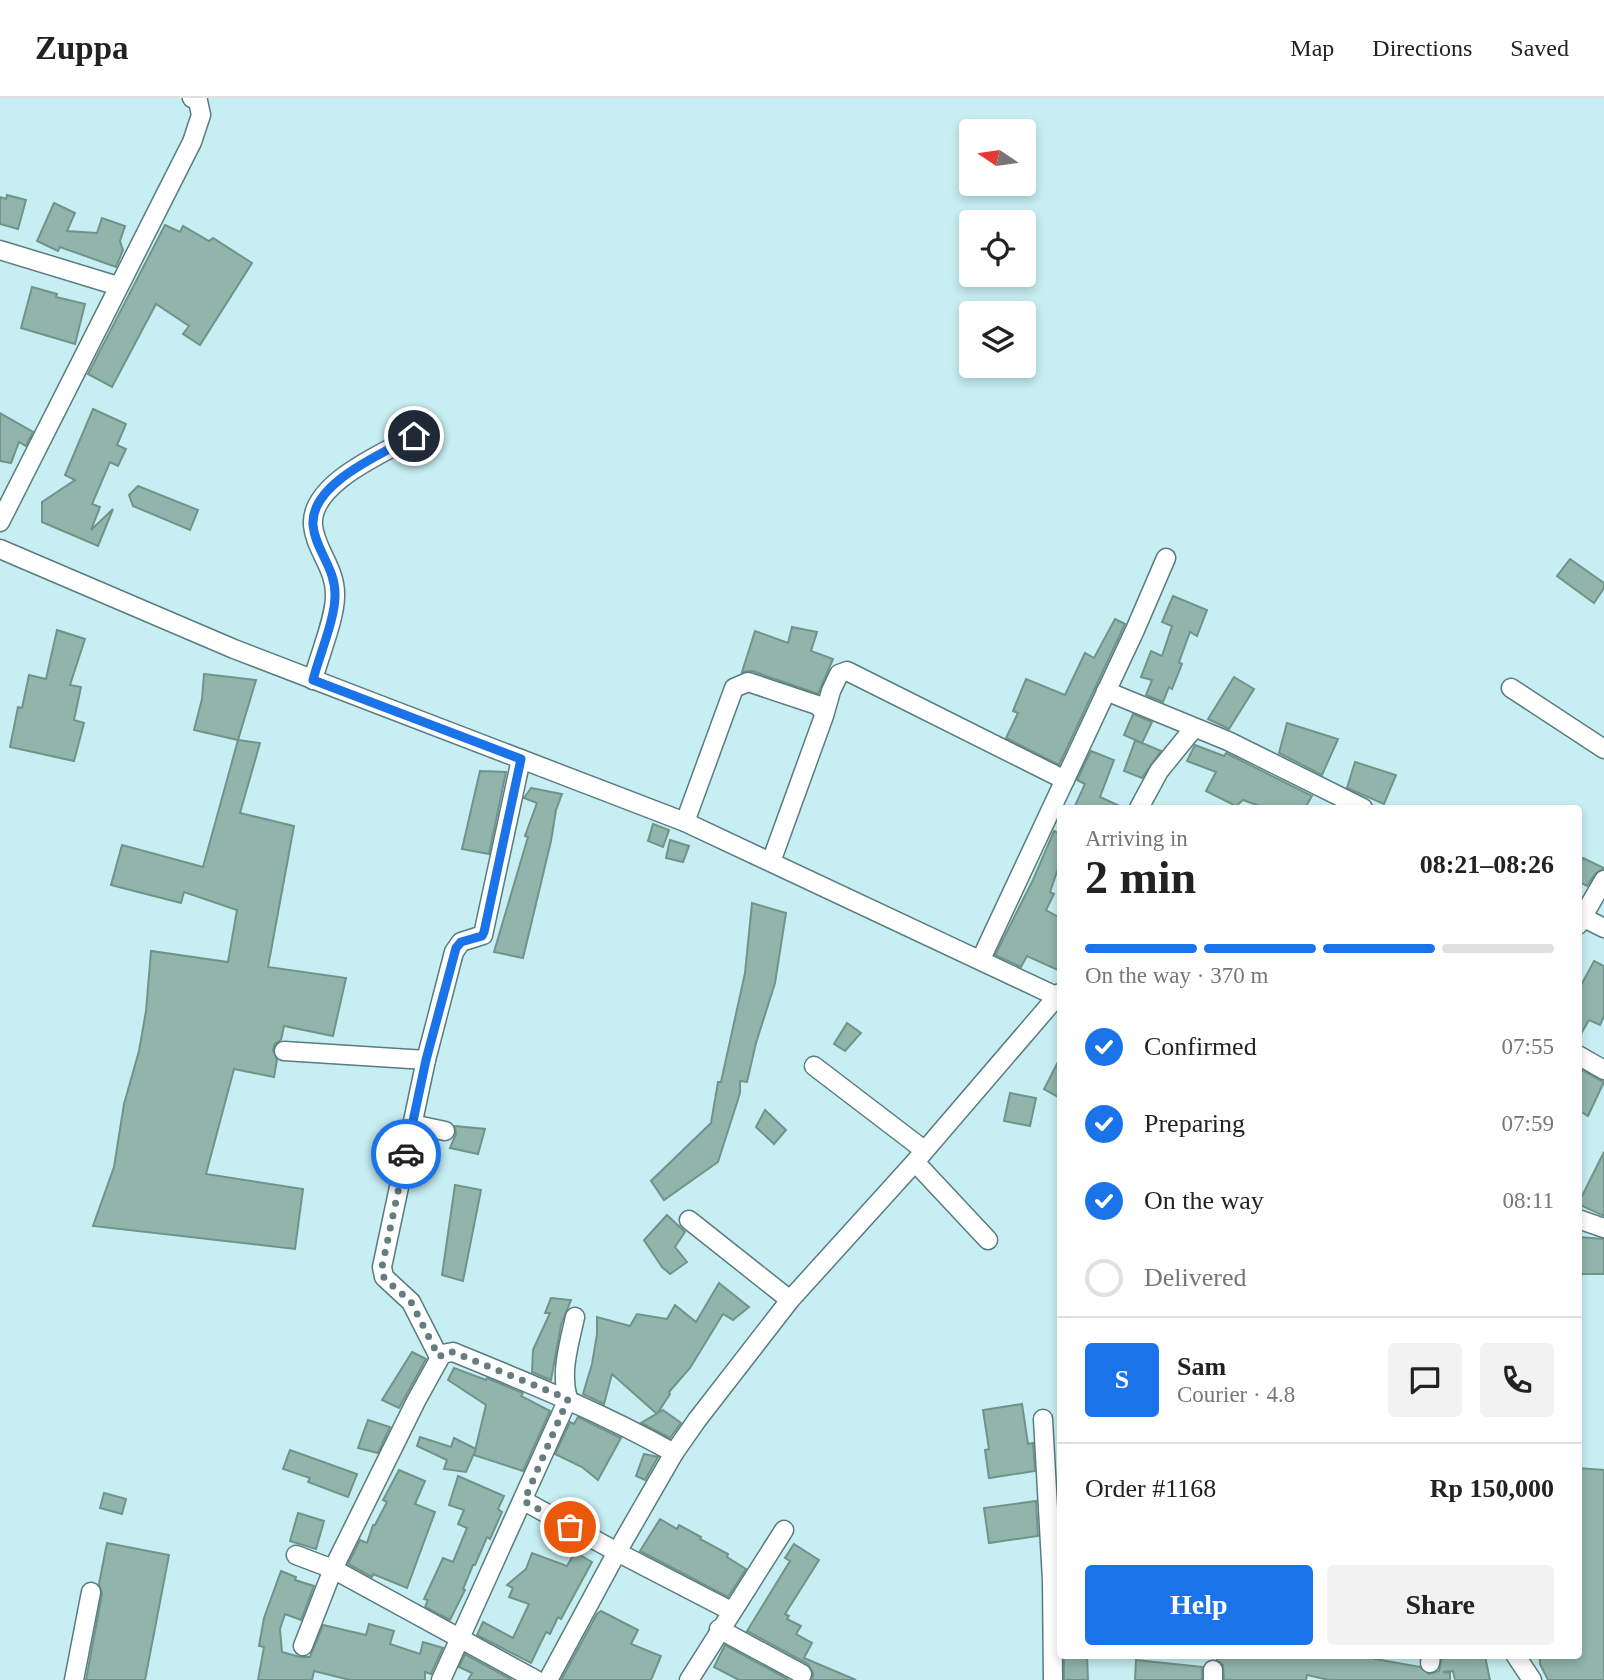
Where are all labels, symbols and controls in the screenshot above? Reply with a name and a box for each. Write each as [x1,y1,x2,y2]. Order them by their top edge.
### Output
text: Zuppa [35,30,129,66]
text: Map [1290,35,1334,61]
text: Directions [1372,35,1472,61]
text: Saved [1510,35,1569,61]
north arrow [959,119,1036,196]
map controls [959,119,1036,378]
button: locate [959,210,1036,287]
button: layers [959,301,1036,378]
pin [384,406,444,466]
icon: home [395,417,433,455]
text: Arriving in [1085,826,1188,851]
text: 08:21–08:26 [1420,850,1554,879]
text: 2 min [1085,852,1196,903]
text: On the way · 370 m [1085,963,1268,988]
icon: check [1085,1028,1123,1066]
text: Confirmed [1144,1032,1257,1061]
text: 07:55 [1502,1034,1554,1059]
icon: check [1085,1105,1123,1143]
text: Preparing [1144,1109,1245,1138]
text: 07:59 [1502,1111,1554,1136]
courier [371,1119,441,1189]
icon: car [387,1135,425,1173]
icon: check [1085,1182,1123,1220]
text: On the way [1144,1186,1264,1215]
text: 08:11 [1502,1188,1554,1213]
text: Delivered [1144,1263,1247,1292]
button: chat [1388,1343,1462,1417]
button: phone [1480,1343,1554,1417]
text: Sam [1177,1352,1226,1381]
text: S [1115,1365,1129,1394]
text: Courier · 4.8 [1177,1382,1295,1407]
text: Order #1168 [1085,1474,1216,1503]
text: Rp 150,000 [1430,1474,1554,1503]
pin [540,1497,600,1557]
icon: bag [551,1508,589,1546]
button: Help [1085,1565,1313,1645]
button: Share [1327,1565,1554,1645]

